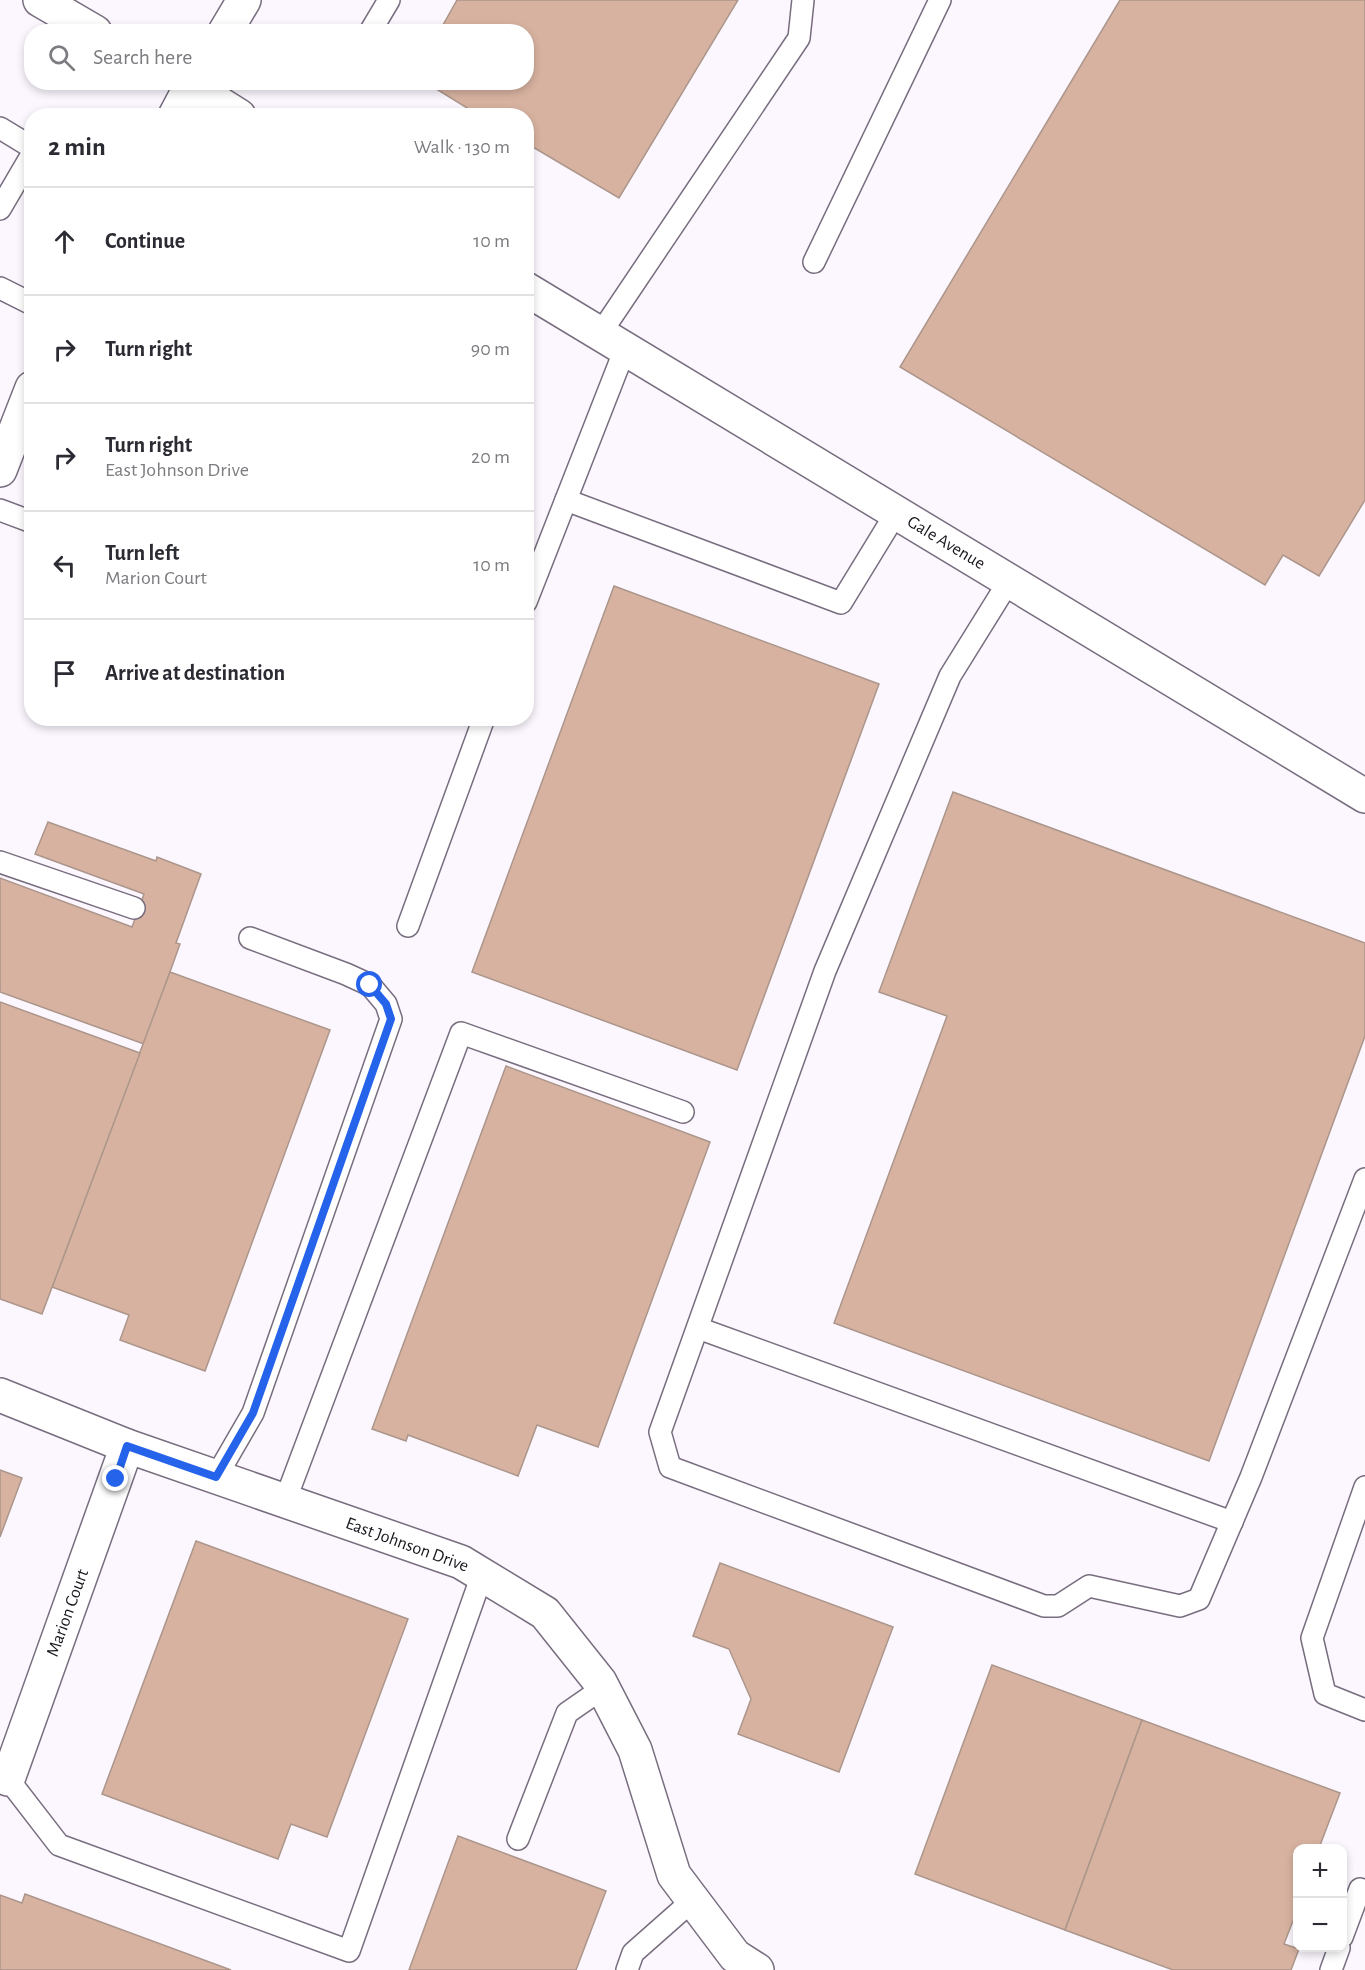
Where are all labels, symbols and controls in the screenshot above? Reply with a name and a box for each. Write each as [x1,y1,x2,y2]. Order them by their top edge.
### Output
search box [24,24,534,90]
icon: search [45,41,78,74]
text: Search here [93,46,192,68]
text: 2 min [48,134,106,160]
text: Walk · 130 m [414,137,510,157]
icon: ahead [48,225,81,258]
text: Continue [105,230,185,252]
text: 10 m [473,231,510,251]
icon: right [48,333,81,366]
text: Turn right [105,338,192,360]
text: 90 m [471,339,510,359]
text: Turn right [105,434,192,456]
icon: right [48,441,81,474]
text: 20 m [471,447,510,467]
text: East Johnson Drive [105,460,249,480]
street label: Gale Avenue [904,513,988,573]
text: Turn left [105,542,179,564]
icon: left [48,549,81,582]
text: 10 m [473,555,510,575]
text: Marion Court [105,568,207,588]
icon: arrive [48,657,81,690]
text: Arrive at destination [105,662,285,684]
route start [356,971,382,997]
route end [102,1465,128,1491]
street label: East Johnson Drive [343,1514,471,1576]
street label: Marion Court [44,1567,92,1659]
map controls [1293,1844,1347,1952]
button: + [1293,1844,1347,1898]
button: − [1293,1898,1347,1952]

